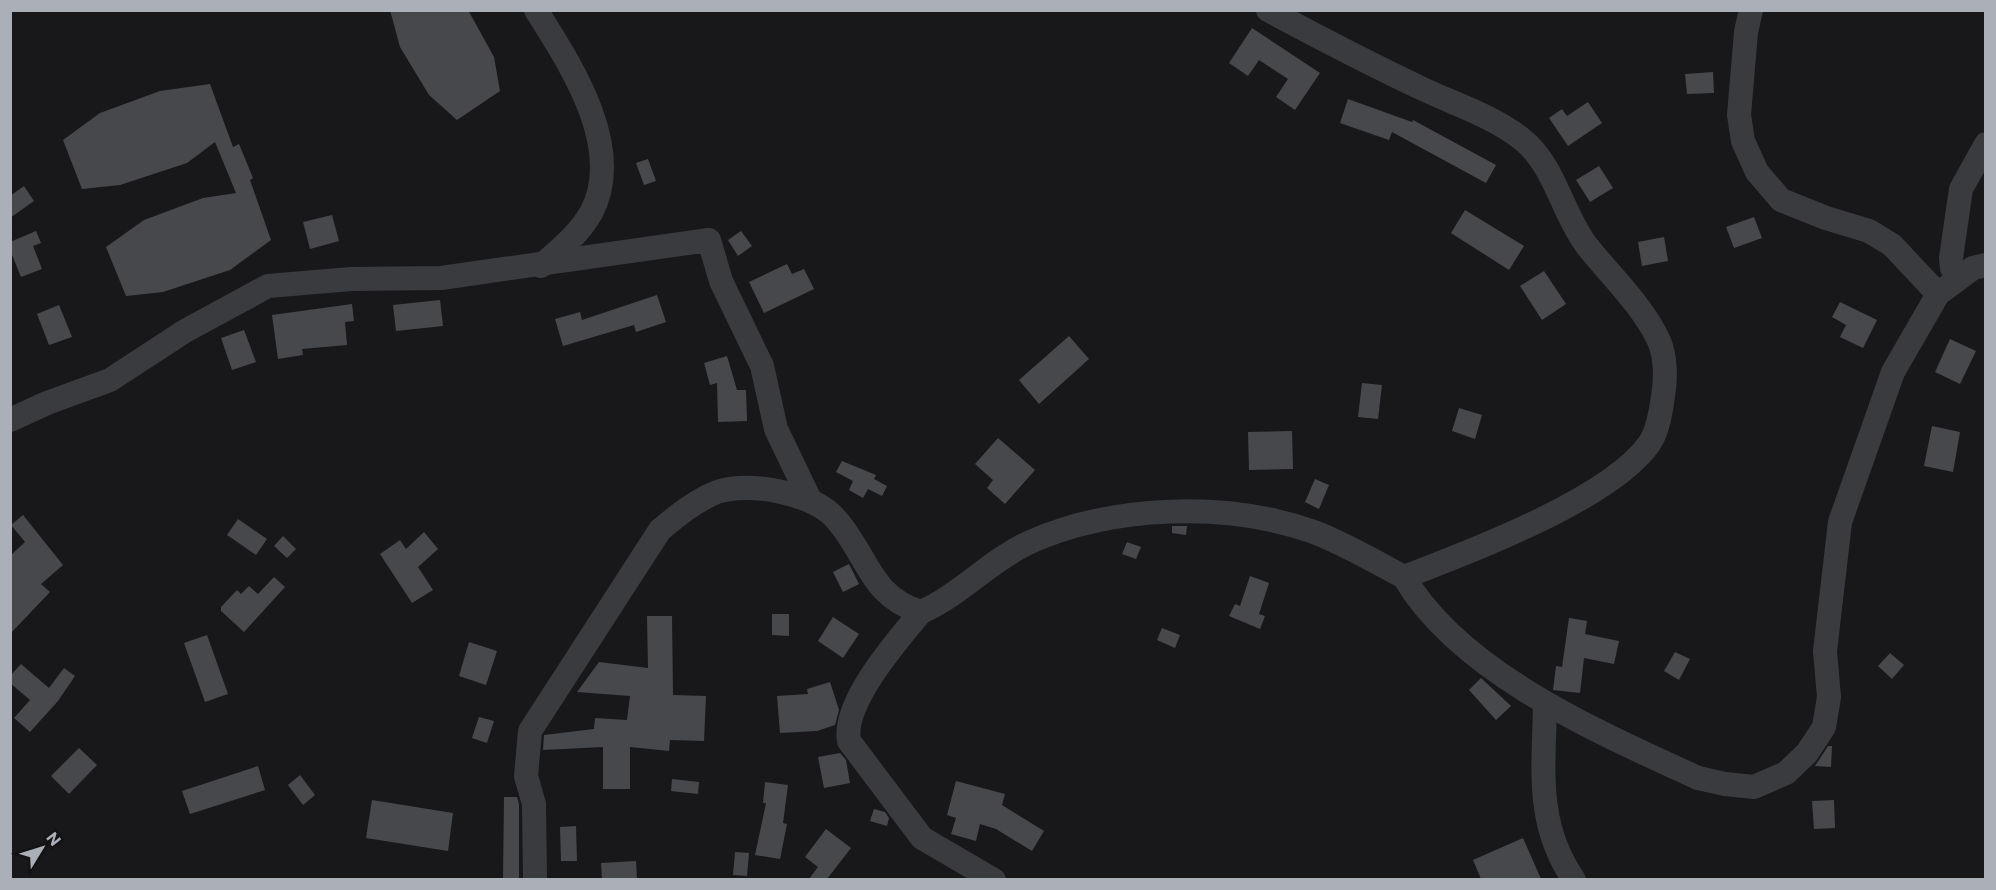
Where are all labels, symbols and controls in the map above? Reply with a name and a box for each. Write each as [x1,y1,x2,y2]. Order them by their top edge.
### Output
north arrow [12,818,72,878]
text: N [43,828,65,849]

